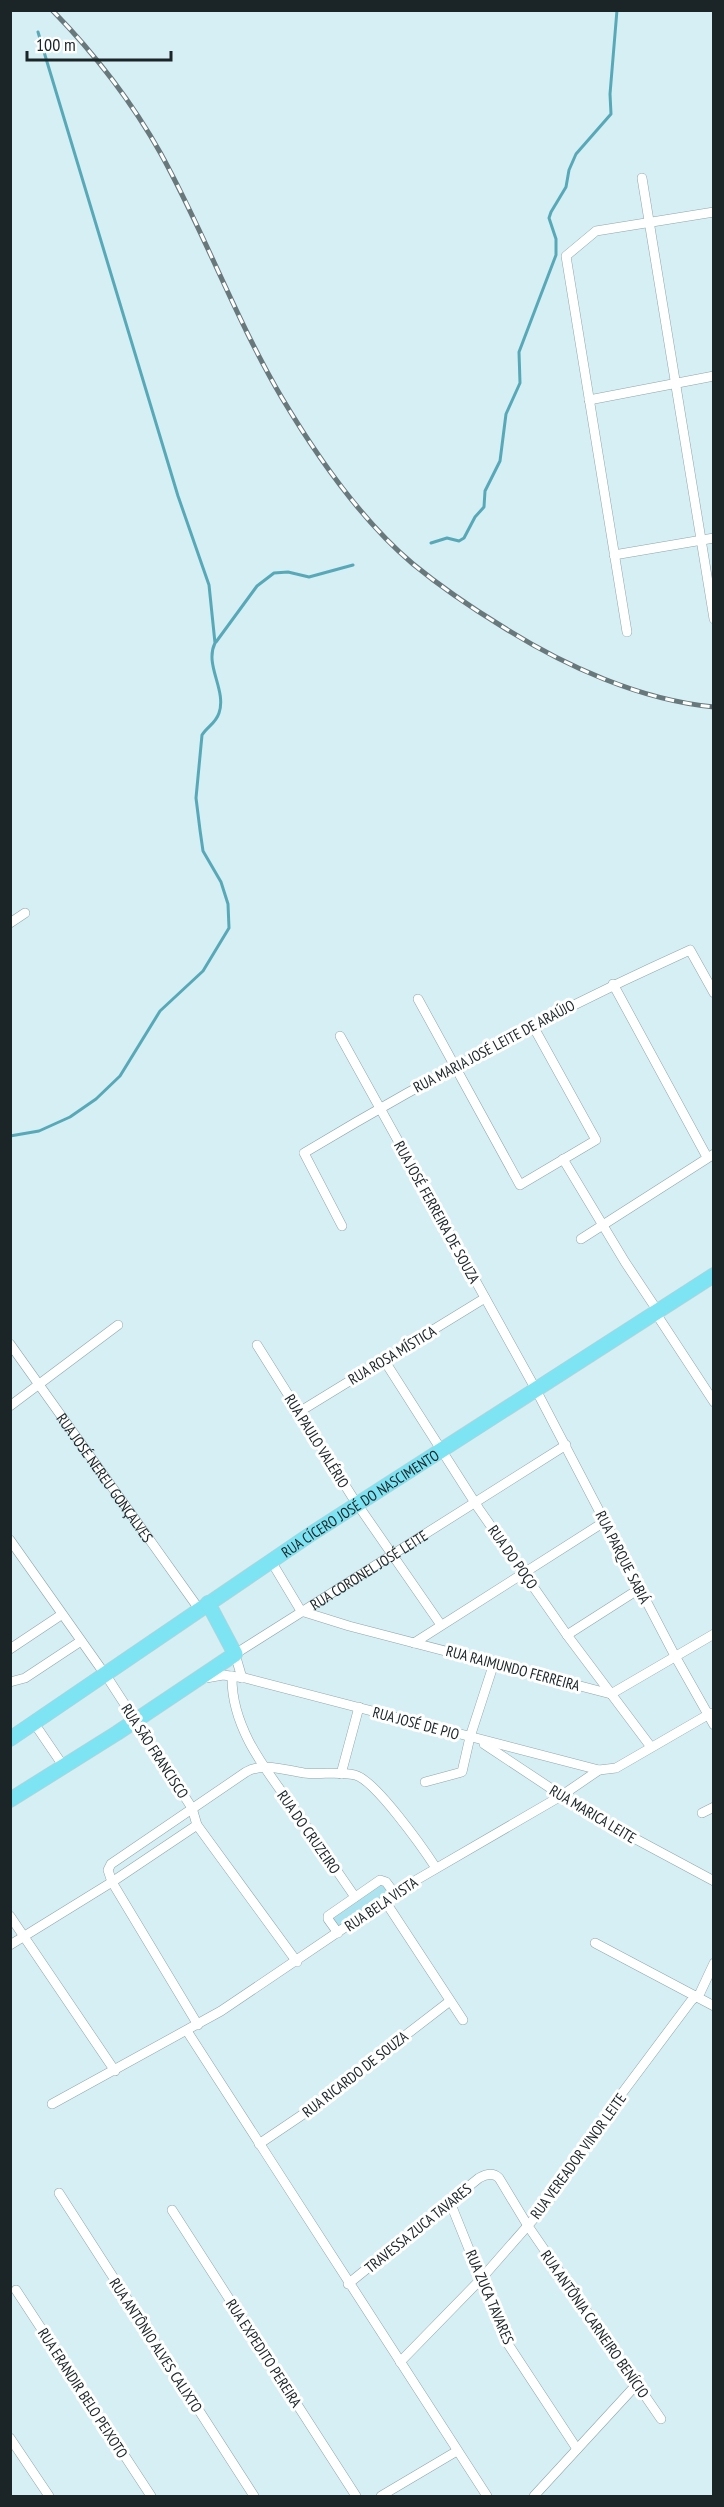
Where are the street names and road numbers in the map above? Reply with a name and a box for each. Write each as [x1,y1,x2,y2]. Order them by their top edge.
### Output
street label: RUA MARIA JOSÉ LEITE DE ARAÚJO [410,995,578,1097]
street label: RUA JOSÉ FERREIRA DE SOUZA [390,1138,484,1287]
street label: RUA ROSA MÍSTICA [345,1321,440,1389]
street label: RUA PAULO VALÉRIO [281,1391,353,1491]
street label: RUA JOSÉ NEREU GONÇALVES [53,1409,158,1546]
street label: RUA CÍCERO JOSÉ DO NASCIMENTO [277,1445,442,1561]
street label: RUA PARQUE SABIÁ [591,1507,655,1607]
street label: RUA DO POÇO [484,1521,542,1593]
street label: RUA CORONEL JOSÉ LEITE [306,1525,431,1614]
street label: RUA RAIMUNDO FERREIRA [444,1641,583,1695]
street label: RUA SÃO FRANCISCO [117,1700,193,1802]
street label: RUA JOSÉ DE PIO [371,1702,461,1744]
street label: RUA MARICA LEITE [546,1781,640,1847]
street label: RUA DO CRUZEIRO [273,1787,345,1877]
street label: RUA BELA VISTA [341,1872,422,1935]
street label: RUA RICARDO DE SOUZA [298,2026,412,2121]
street label: RUA VEREADOR VINOR LEITE [526,2089,630,2223]
street label: TRAVESSA ZUCA TAVARES [361,2179,475,2277]
street label: RUA ANTÔNIA CARNEIRO BENÍCIO [537,2246,653,2402]
street label: RUA ZUCA TAVARES [462,2247,518,2347]
street label: RUA ANTÔNIO ALVES CALIXTO [105,2274,207,2416]
street label: RUA EXPEDITO PEREIRA [222,2295,307,2411]
street label: RUA ERANDIR BELO PEIXOTO [34,2324,132,2462]

